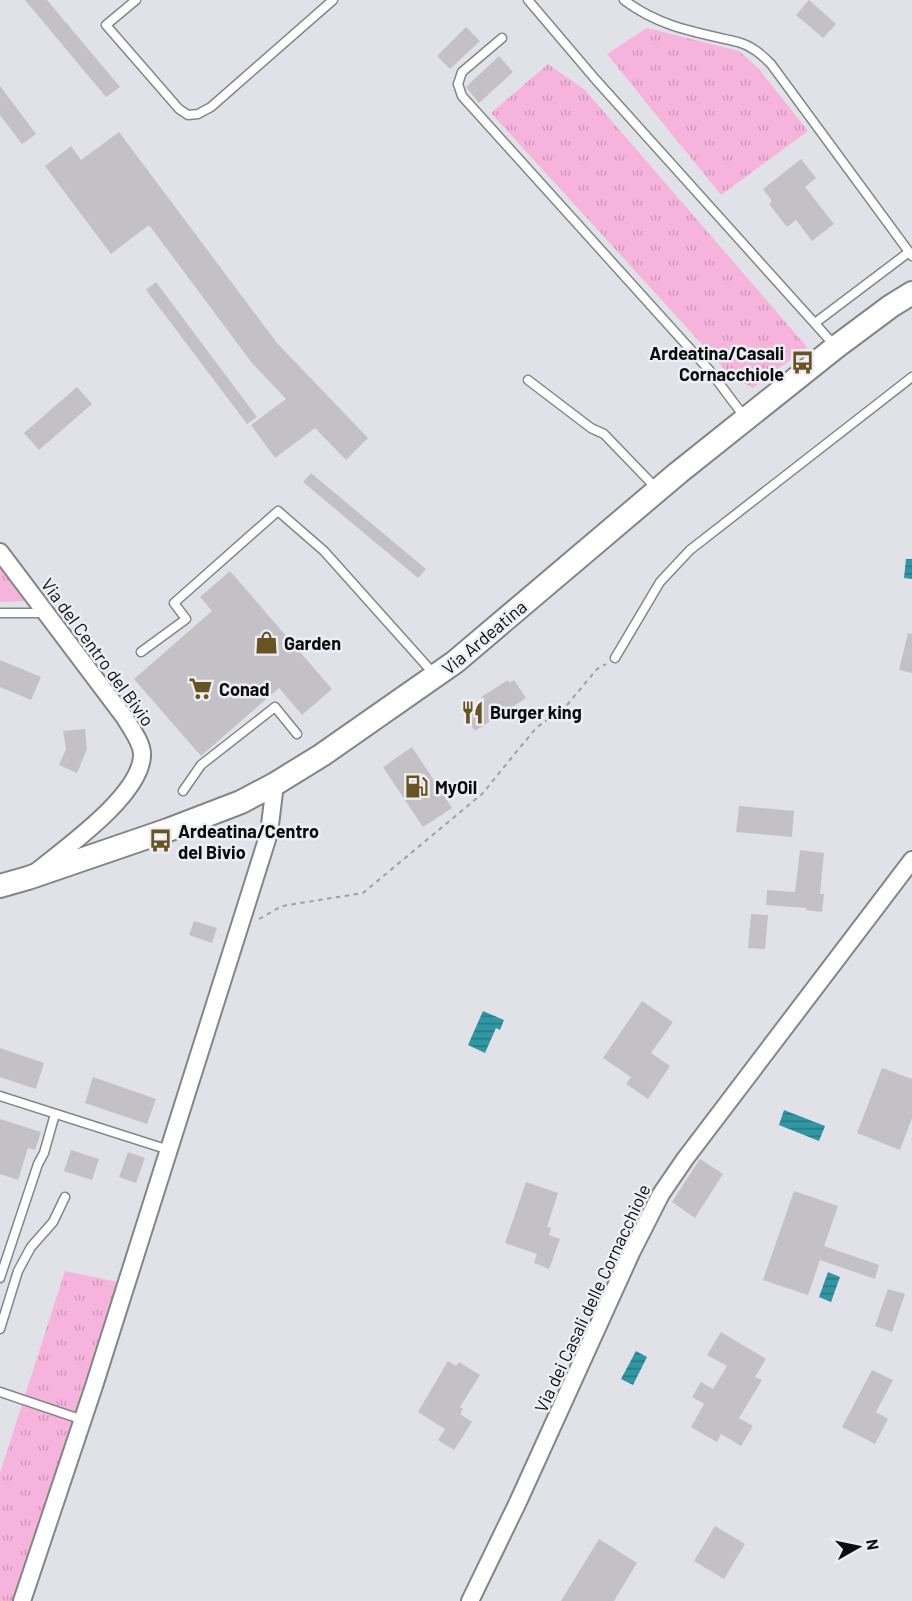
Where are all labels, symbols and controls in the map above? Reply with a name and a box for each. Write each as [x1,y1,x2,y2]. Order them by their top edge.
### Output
place label: Ardeatina/Casali Cornacchiole [649,342,784,385]
bus stop icon: Ardeatina/Casali Cornacchiole [789,350,815,376]
street label: Via del Centro del Bivio [37,574,159,730]
street label: Via Ardeatina [437,595,531,679]
shop icon: Garden [253,630,279,656]
place label: Garden [284,632,341,654]
supermarket icon: Conad [188,676,214,702]
place label: Conad [219,678,270,700]
restaurant icon: Burger king [459,699,485,725]
place label: Burger king [490,701,582,723]
fuel station icon: MyOil [404,774,430,800]
place label: MyOil [435,776,477,798]
place label: Ardeatina/Centro del Bivio [178,820,319,863]
bus stop icon: Ardeatina/Centro del Bivio [147,828,173,854]
street label: Via dei Casali delle Cornacchiole [529,1180,655,1416]
north arrow [828,1517,888,1577]
text: N [863,1538,884,1551]

